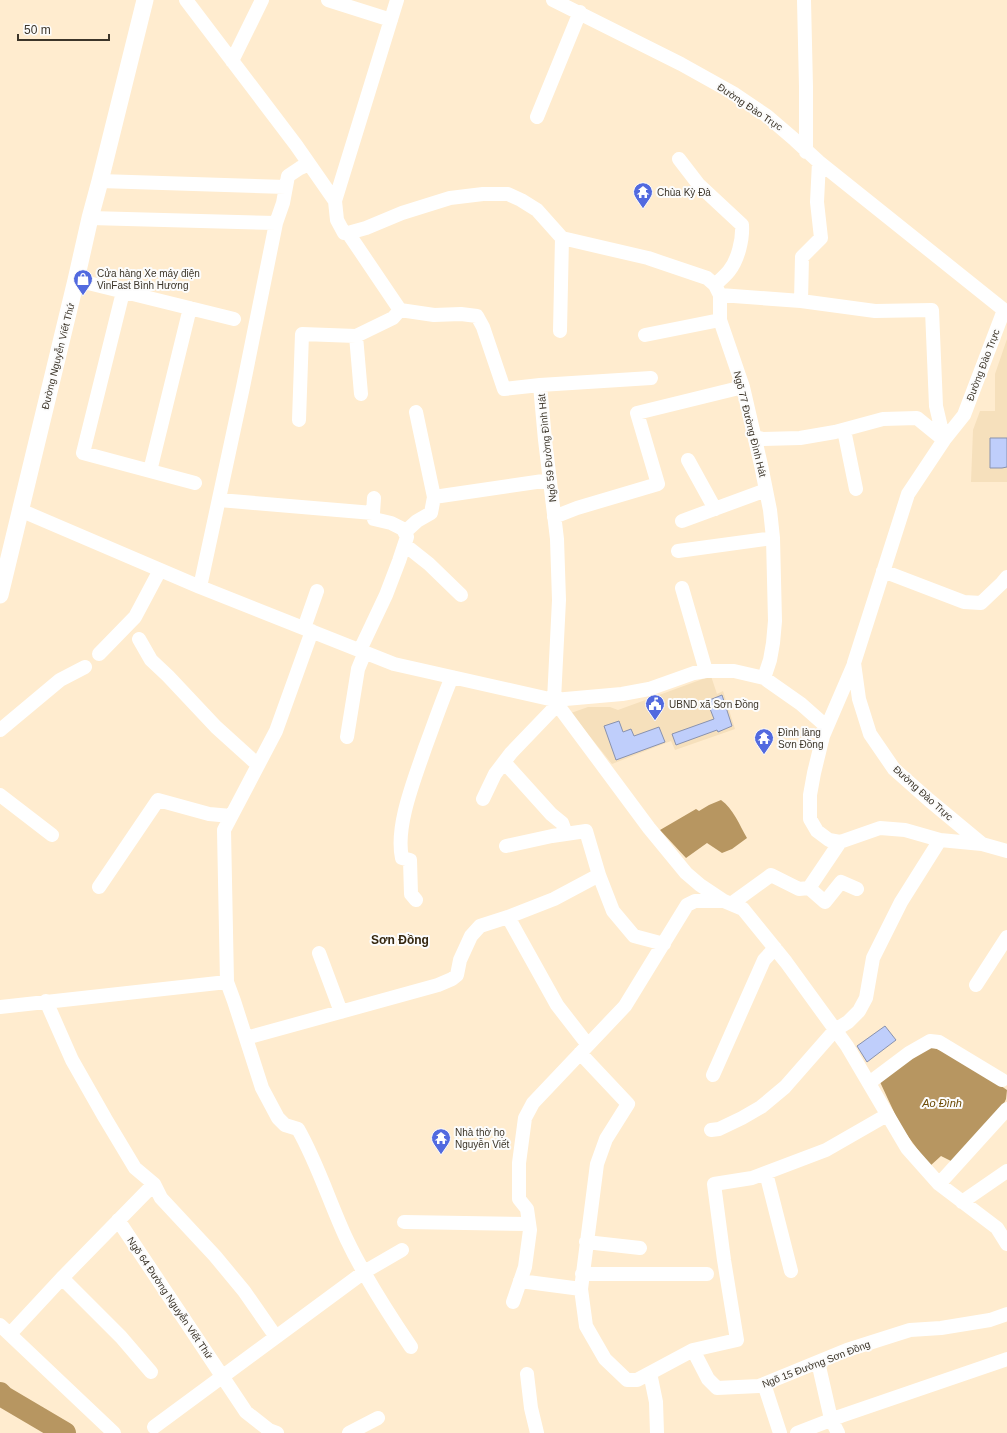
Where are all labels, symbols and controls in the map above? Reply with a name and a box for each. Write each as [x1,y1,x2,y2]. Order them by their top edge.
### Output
scale bar [18,16,109,42]
text: 50 m [24,23,51,37]
street label: Đường Đào Trực [715,81,785,133]
temple icon: Chùa Kỳ Đà [632,181,654,209]
place label: Chùa Kỳ Đà [657,187,711,198]
shop icon: Cửa hàng Xe máy điện VinFast Bình Hương [72,268,94,296]
place label: Cửa hàng Xe máy điện VinFast Bình Hương [97,268,200,291]
street label: Đường Nguyễn Viết Thứ [38,301,77,411]
street label: Đường Đào Trực [964,328,1002,402]
street label: Ngõ 77 Đường Đình Hát [731,370,769,478]
street label: Ngõ 59 Đường Đình Hát [536,393,558,503]
public building icon: UBND xã Sơn Đồng [644,693,666,721]
place label: UBND xã Sơn Đồng [669,699,759,710]
temple icon: Đình làng Sơn Đồng [753,727,775,755]
place label: Đình làng Sơn Đồng [778,727,823,750]
street label: Đường Đào Trực [891,763,955,823]
district label: Sơn Đồng [371,933,429,947]
water label: Ao Đình [921,1097,962,1109]
temple icon: Nhà thờ họ Nguyễn Viết [430,1127,452,1155]
place label: Nhà thờ họ Nguyễn Viết [455,1127,510,1150]
street label: Ngõ 64 Đường Nguyễn Viết Thứ [125,1234,216,1361]
street label: Ngõ 15 Đường Sơn Đồng [760,1338,872,1390]

